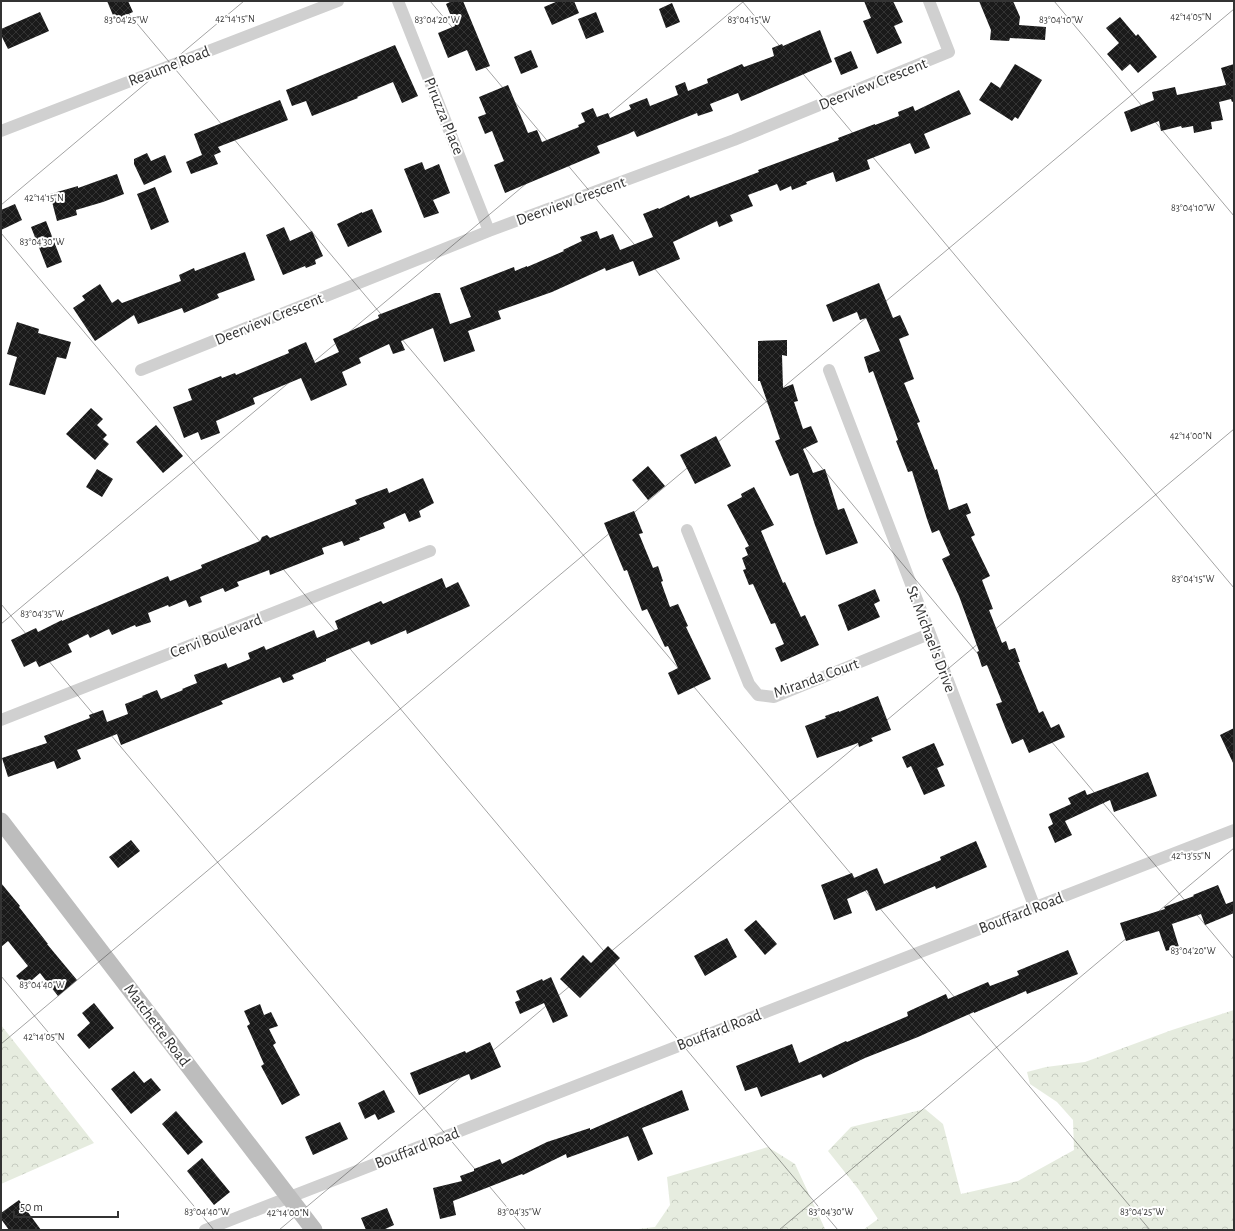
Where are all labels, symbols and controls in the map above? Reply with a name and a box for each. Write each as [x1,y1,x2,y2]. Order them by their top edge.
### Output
text: 42°14'05"N [1170,12,1212,22]
text: 42°14'15"N [215,14,255,24]
text: 83°04'25"W [104,15,148,25]
text: 83°04'20"W [414,15,460,25]
text: 83°04'15"W [727,15,771,25]
text: 83°04'10"W [1039,15,1083,25]
street label: Reaume Road [126,43,212,89]
street label: Deerview Crescent [817,55,929,113]
street label: Piruzza Place [421,75,467,157]
street label: Deerview Crescent [514,174,628,228]
text: 42°14'15"N [24,193,64,203]
text: 83°04'10"W [1171,203,1215,213]
text: 83°04'30"W [20,237,64,247]
street label: Deerview Crescent [213,290,325,348]
text: 42°14'00"N [1170,431,1212,441]
text: 83°04'15"W [1171,574,1215,584]
street label: St. Michael's Drive [903,584,959,694]
text: 83°04'35"W [20,609,64,619]
street label: Cervi Boulevard [168,611,264,661]
street label: Miranda Court [771,655,861,701]
text: 42°13'55"N [1171,851,1211,861]
street label: Bouffard Road [977,890,1065,936]
text: 83°04'20"W [1170,946,1216,956]
text: 83°04'40"W [19,980,65,990]
street label: Matchette Road [121,981,193,1069]
street label: Bouffard Road [675,1007,763,1053]
text: 42°14'05"N [23,1032,65,1042]
street label: Bouffard Road [373,1125,461,1171]
scale bar [14,1193,118,1219]
text: 50 m [20,1201,43,1213]
text: 83°04'40"W [184,1207,230,1217]
text: 83°04'35"W [497,1207,541,1217]
text: 83°04'30"W [809,1207,853,1217]
text: 83°04'25"W [1120,1207,1164,1217]
text: 42°14'00"N [267,1208,309,1218]

